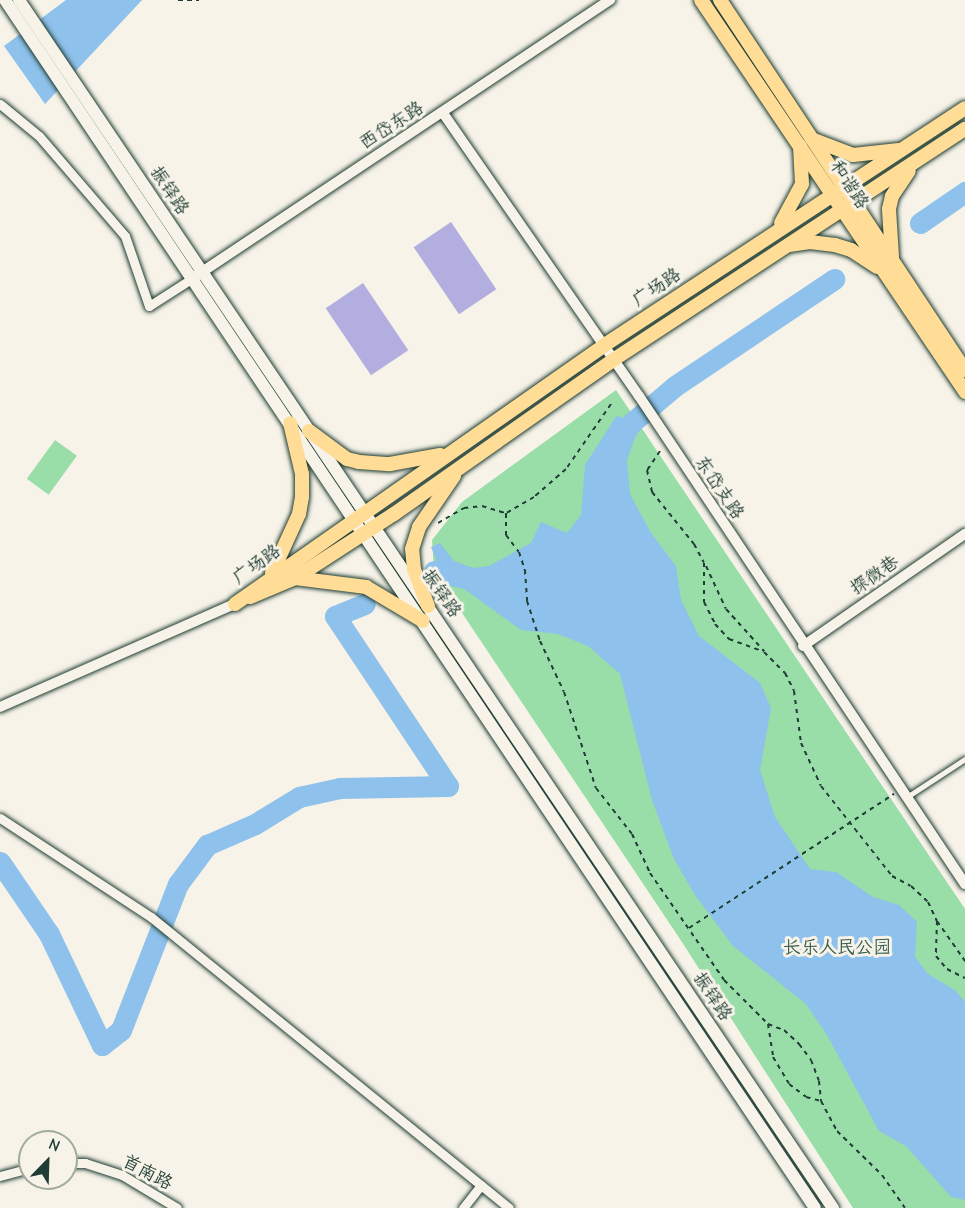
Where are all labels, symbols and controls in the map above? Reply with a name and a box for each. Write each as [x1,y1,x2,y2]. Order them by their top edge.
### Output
street label: 西岱东路 [356,97,428,155]
street label: 和谐路 [825,156,873,214]
street label: 振铎路 [145,163,193,219]
street label: 广场路 [629,264,685,312]
street label: 东岱支路 [690,452,748,524]
street label: 广场路 [229,540,285,590]
street label: 探微巷 [847,552,903,600]
street label: 振铎路 [417,566,465,622]
park label: 长乐人民公园 [783,937,891,959]
street label: 振铎路 [688,969,736,1025]
north arrow [18,1130,78,1190]
text: N [46,1135,63,1156]
street label: 首南路 [118,1151,176,1195]

